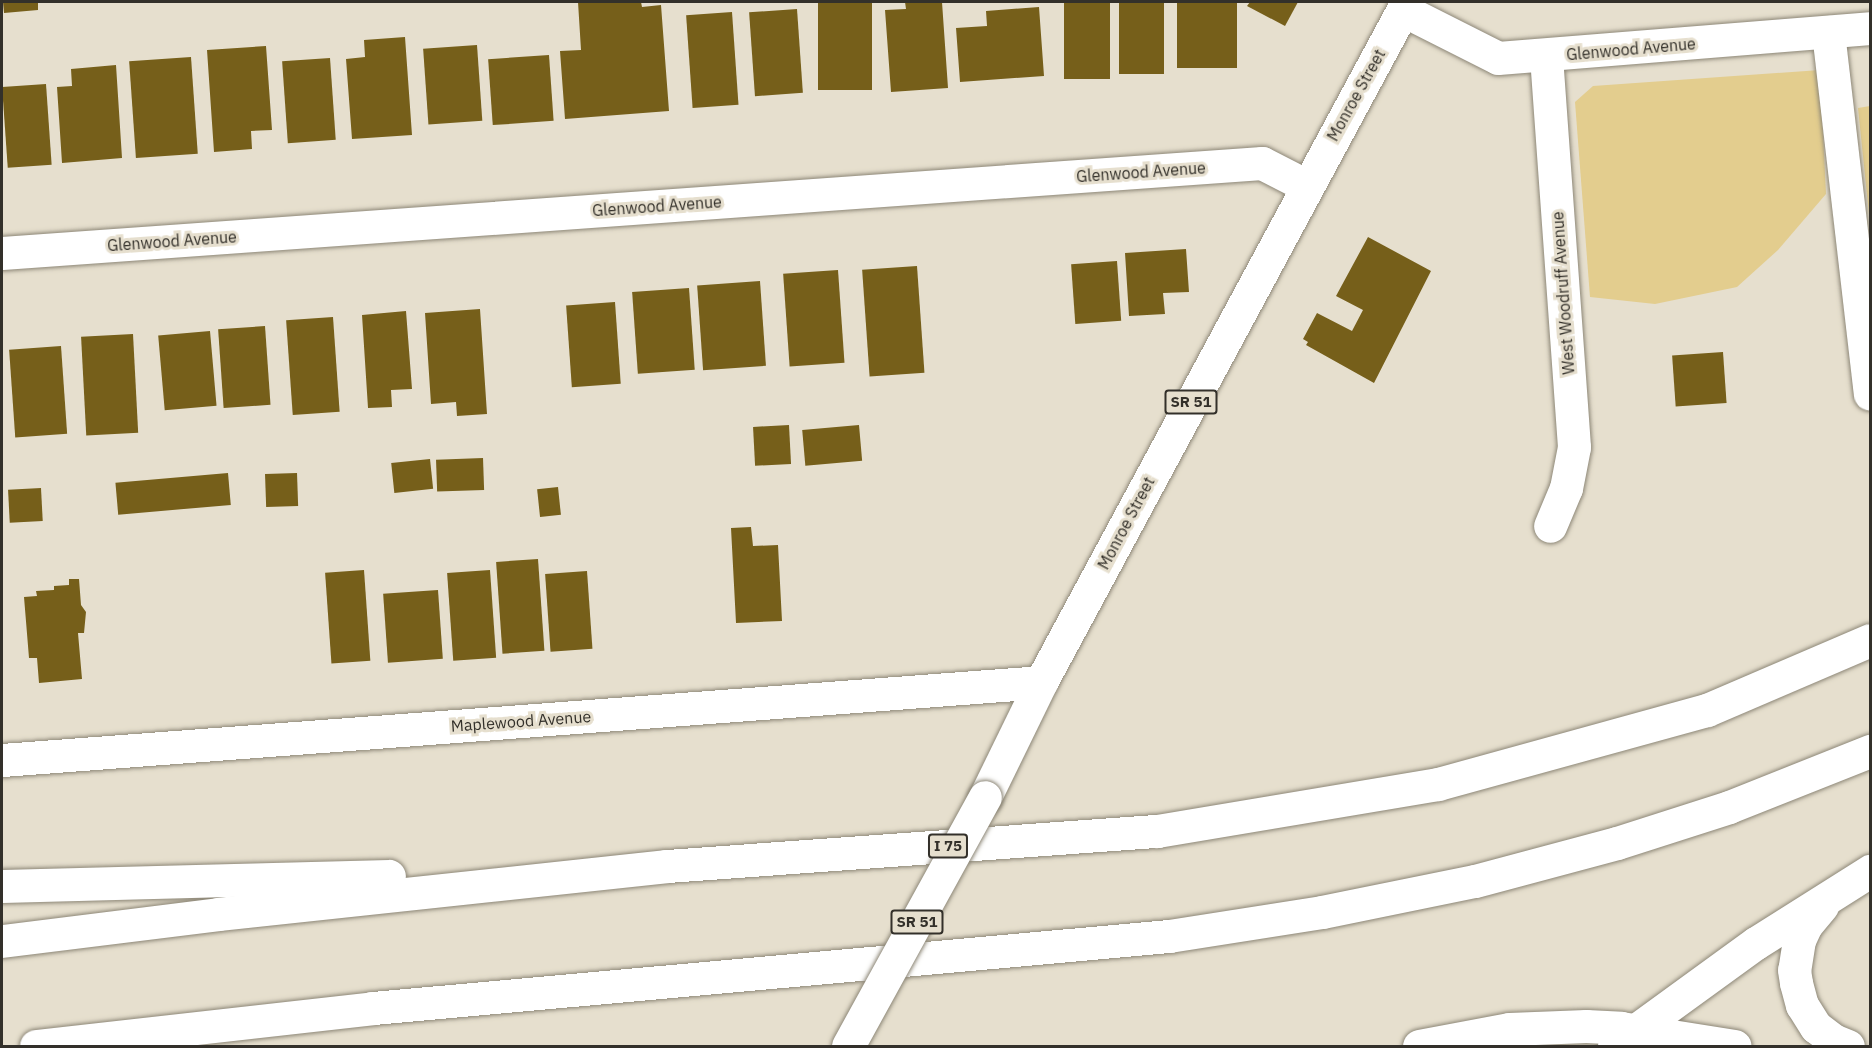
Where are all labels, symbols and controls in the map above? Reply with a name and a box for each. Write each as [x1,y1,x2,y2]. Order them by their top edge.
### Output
street label: Glenwood Avenue [1565,34,1697,64]
street label: Monroe Street [1323,46,1389,144]
street label: Glenwood Avenue [1076,158,1206,186]
street label: Glenwood Avenue [592,192,722,220]
street label: West Woodruff Avenue [1548,211,1578,375]
street label: Glenwood Avenue [107,227,237,255]
road number: SR 51 [1164,390,1218,414]
street label: Monroe Street [1094,473,1158,573]
street label: Maplewood Avenue [450,707,592,735]
road number: I 75 [927,834,969,858]
road number: SR 51 [890,910,944,934]

